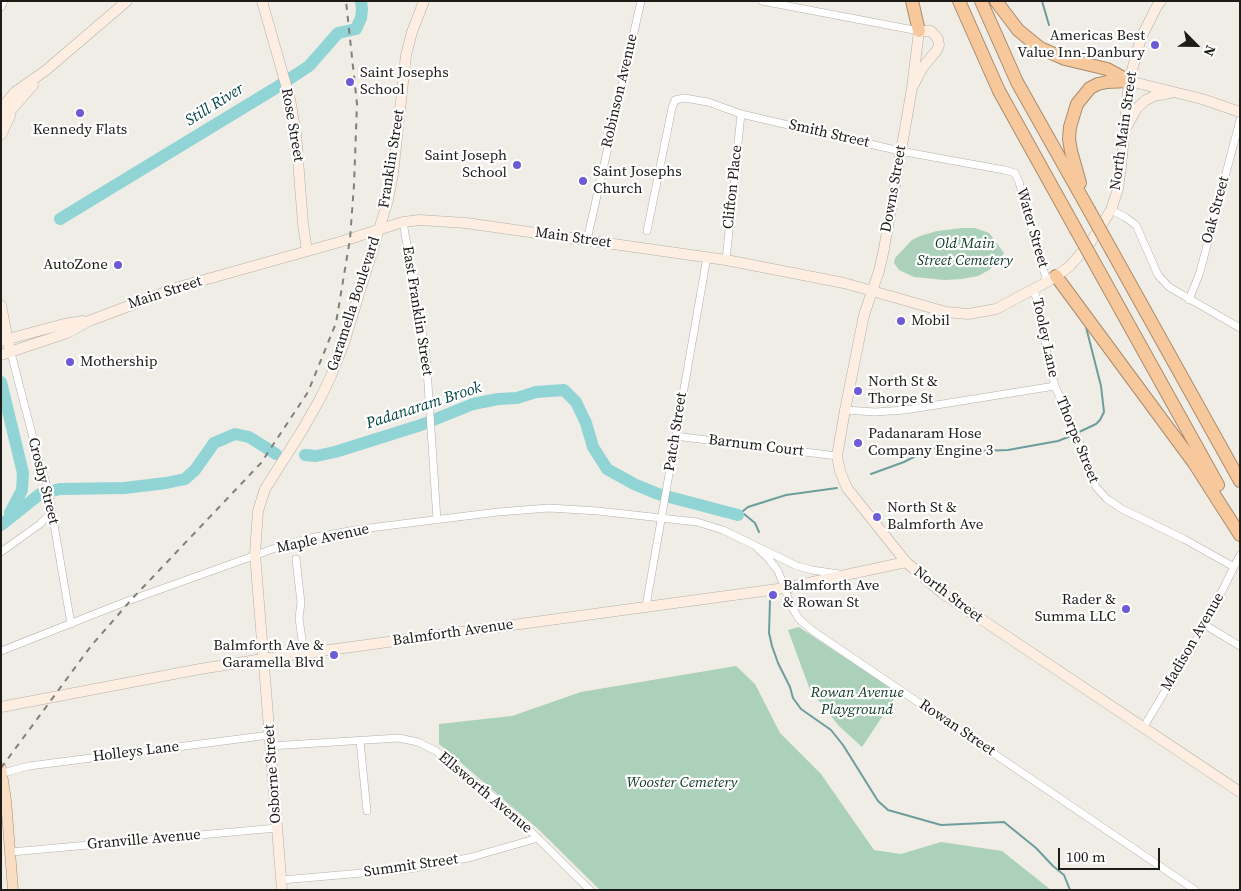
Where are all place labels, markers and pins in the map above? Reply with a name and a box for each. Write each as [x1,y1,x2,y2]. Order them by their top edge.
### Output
place label: Americas Best Value Inn-Danbury [1017,27,1145,62]
marker: Americas Best Value Inn-Danbury [1149,39,1161,51]
place label: Saint Josephs School [360,64,449,99]
marker: Saint Josephs School [344,76,356,88]
marker: Kennedy Flats [74,107,86,119]
place label: Kennedy Flats [33,121,127,139]
place label: Saint Joseph School [425,147,507,182]
marker: Saint Joseph School [511,159,523,171]
place label: Saint Josephs Church [593,163,682,198]
marker: Saint Josephs Church [577,175,589,187]
place label: AutoZone [43,256,108,274]
marker: AutoZone [112,259,124,271]
place label: Mobil [911,312,950,330]
marker: Mobil [895,315,907,327]
place label: Mothership [80,353,157,371]
marker: Mothership [64,356,76,368]
place label: North St & Thorpe St [868,373,938,408]
marker: North St & Thorpe St [852,385,864,397]
place label: Padanaram Hose Company Engine 3 [868,425,993,460]
marker: Padanaram Hose Company Engine 3 [852,437,864,449]
place label: North St & Balmforth Ave [887,499,983,534]
marker: North St & Balmforth Ave [871,511,883,523]
place label: Balmforth Ave & Rowan St [783,577,879,612]
marker: Balmforth Ave & Rowan St [767,589,779,601]
place label: Rader & Summa LLC [1035,591,1116,626]
marker: Rader & Summa LLC [1120,603,1132,615]
place label: Balmforth Ave & Garamella Blvd [213,637,324,672]
marker: Balmforth Ave & Garamella Blvd [328,649,340,661]

